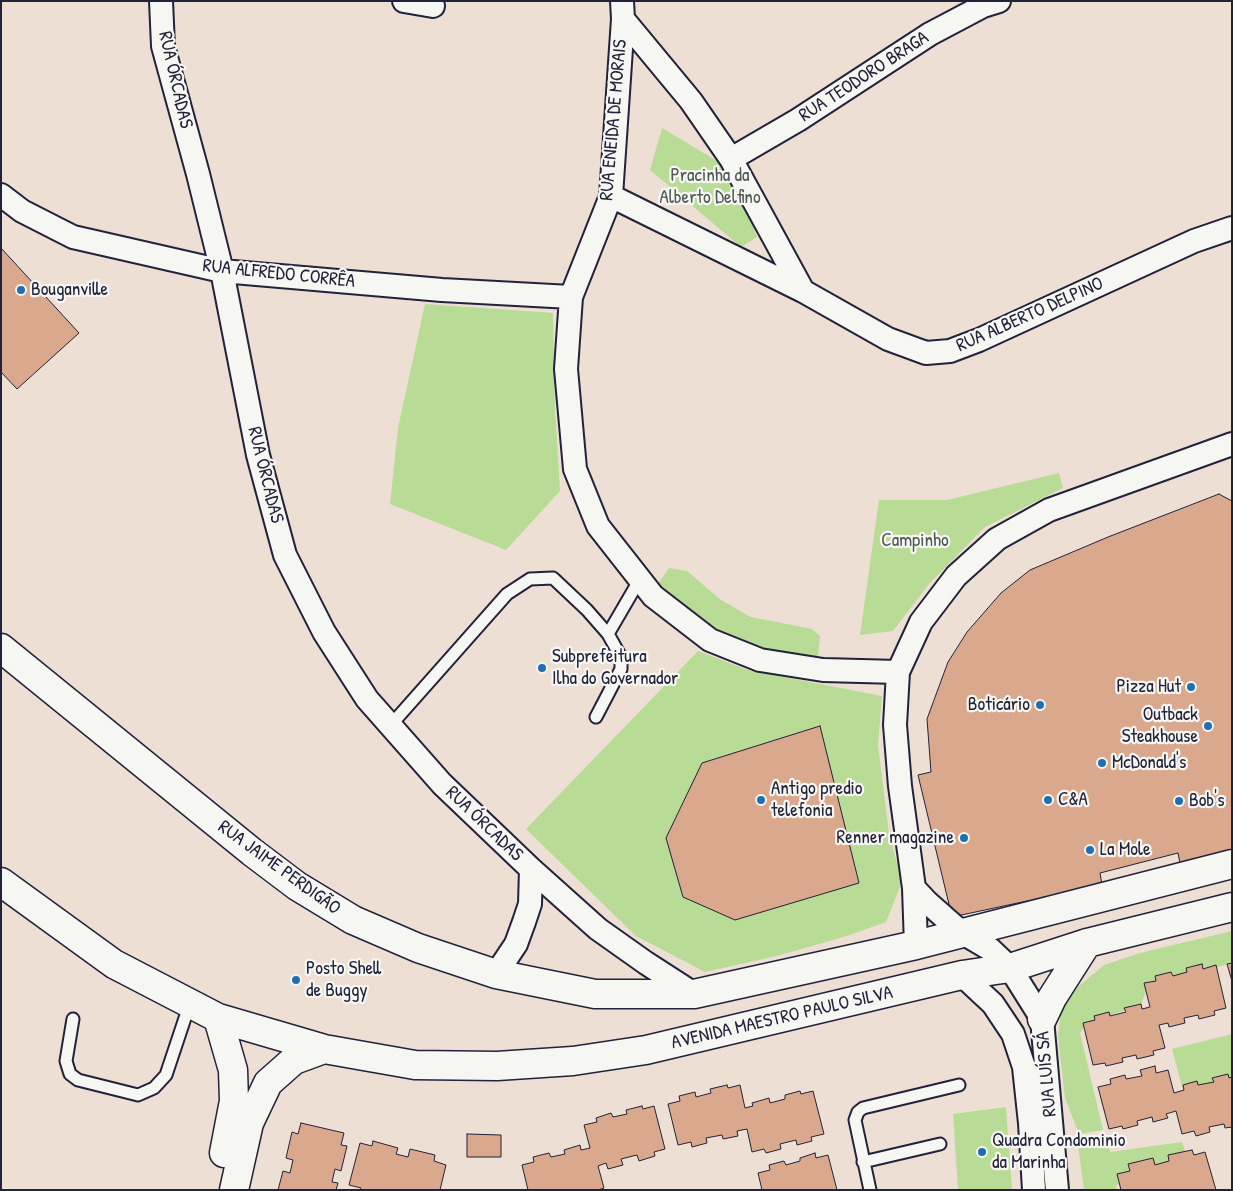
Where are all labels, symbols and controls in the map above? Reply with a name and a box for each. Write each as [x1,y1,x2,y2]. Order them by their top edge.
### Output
street label: RUA TEODORO BRAGA [795,27,933,127]
street label: RUA ÓRCADAS [153,29,197,131]
street label: RUA ENEIDA DE MORAIS [596,39,632,201]
park label: Pracinha da Alberto Delfino [659,165,761,209]
street label: RUA ALFREDO CORRÊA [202,255,356,293]
street label: RUA ALBERTO DELPINO [953,272,1107,358]
place label: Bouganville [31,279,108,301]
marker: Bouganville [15,284,27,296]
street label: RUA ÓRCADAS [242,424,288,526]
park label: Campinho [881,530,949,552]
place label: Subprefeitura Ilha do Governador [552,646,678,690]
marker: Subprefeitura Ilha do Governador [536,662,548,674]
place label: Pizza Hut [1116,676,1181,698]
marker: Pizza Hut [1185,681,1197,693]
place label: Boticário [968,694,1030,716]
marker: Boticário [1034,699,1046,711]
place label: Outback Steakhouse [1122,704,1198,748]
marker: Outback Steakhouse [1202,720,1214,732]
place label: McDonald's [1112,752,1186,774]
marker: McDonald's [1096,757,1108,769]
place label: Antigo predio telefonia [771,778,862,822]
street label: RUA ÓRCADAS [441,782,527,866]
place label: C&A [1058,789,1088,811]
place label: Bob's [1189,790,1225,812]
marker: Antigo predio telefonia [755,794,767,806]
marker: C&A [1042,794,1054,806]
marker: Bob's [1173,795,1185,807]
street label: RUA JAIME PERDIGÃO [213,816,345,920]
place label: Renner magazine [837,827,954,849]
marker: Renner magazine [958,832,970,844]
place label: La Mole [1100,839,1150,861]
marker: La Mole [1084,844,1096,856]
place label: Posto Shell de Buggy [306,958,381,1002]
marker: Posto Shell de Buggy [290,974,302,986]
street label: AVENIDA MAESTRO PAULO SILVA [669,981,895,1055]
street label: RUA LUÍS SÁ [1032,1030,1062,1118]
place label: Quadra Condominio da Marinha [992,1130,1125,1174]
marker: Quadra Condominio da Marinha [976,1146,988,1158]

